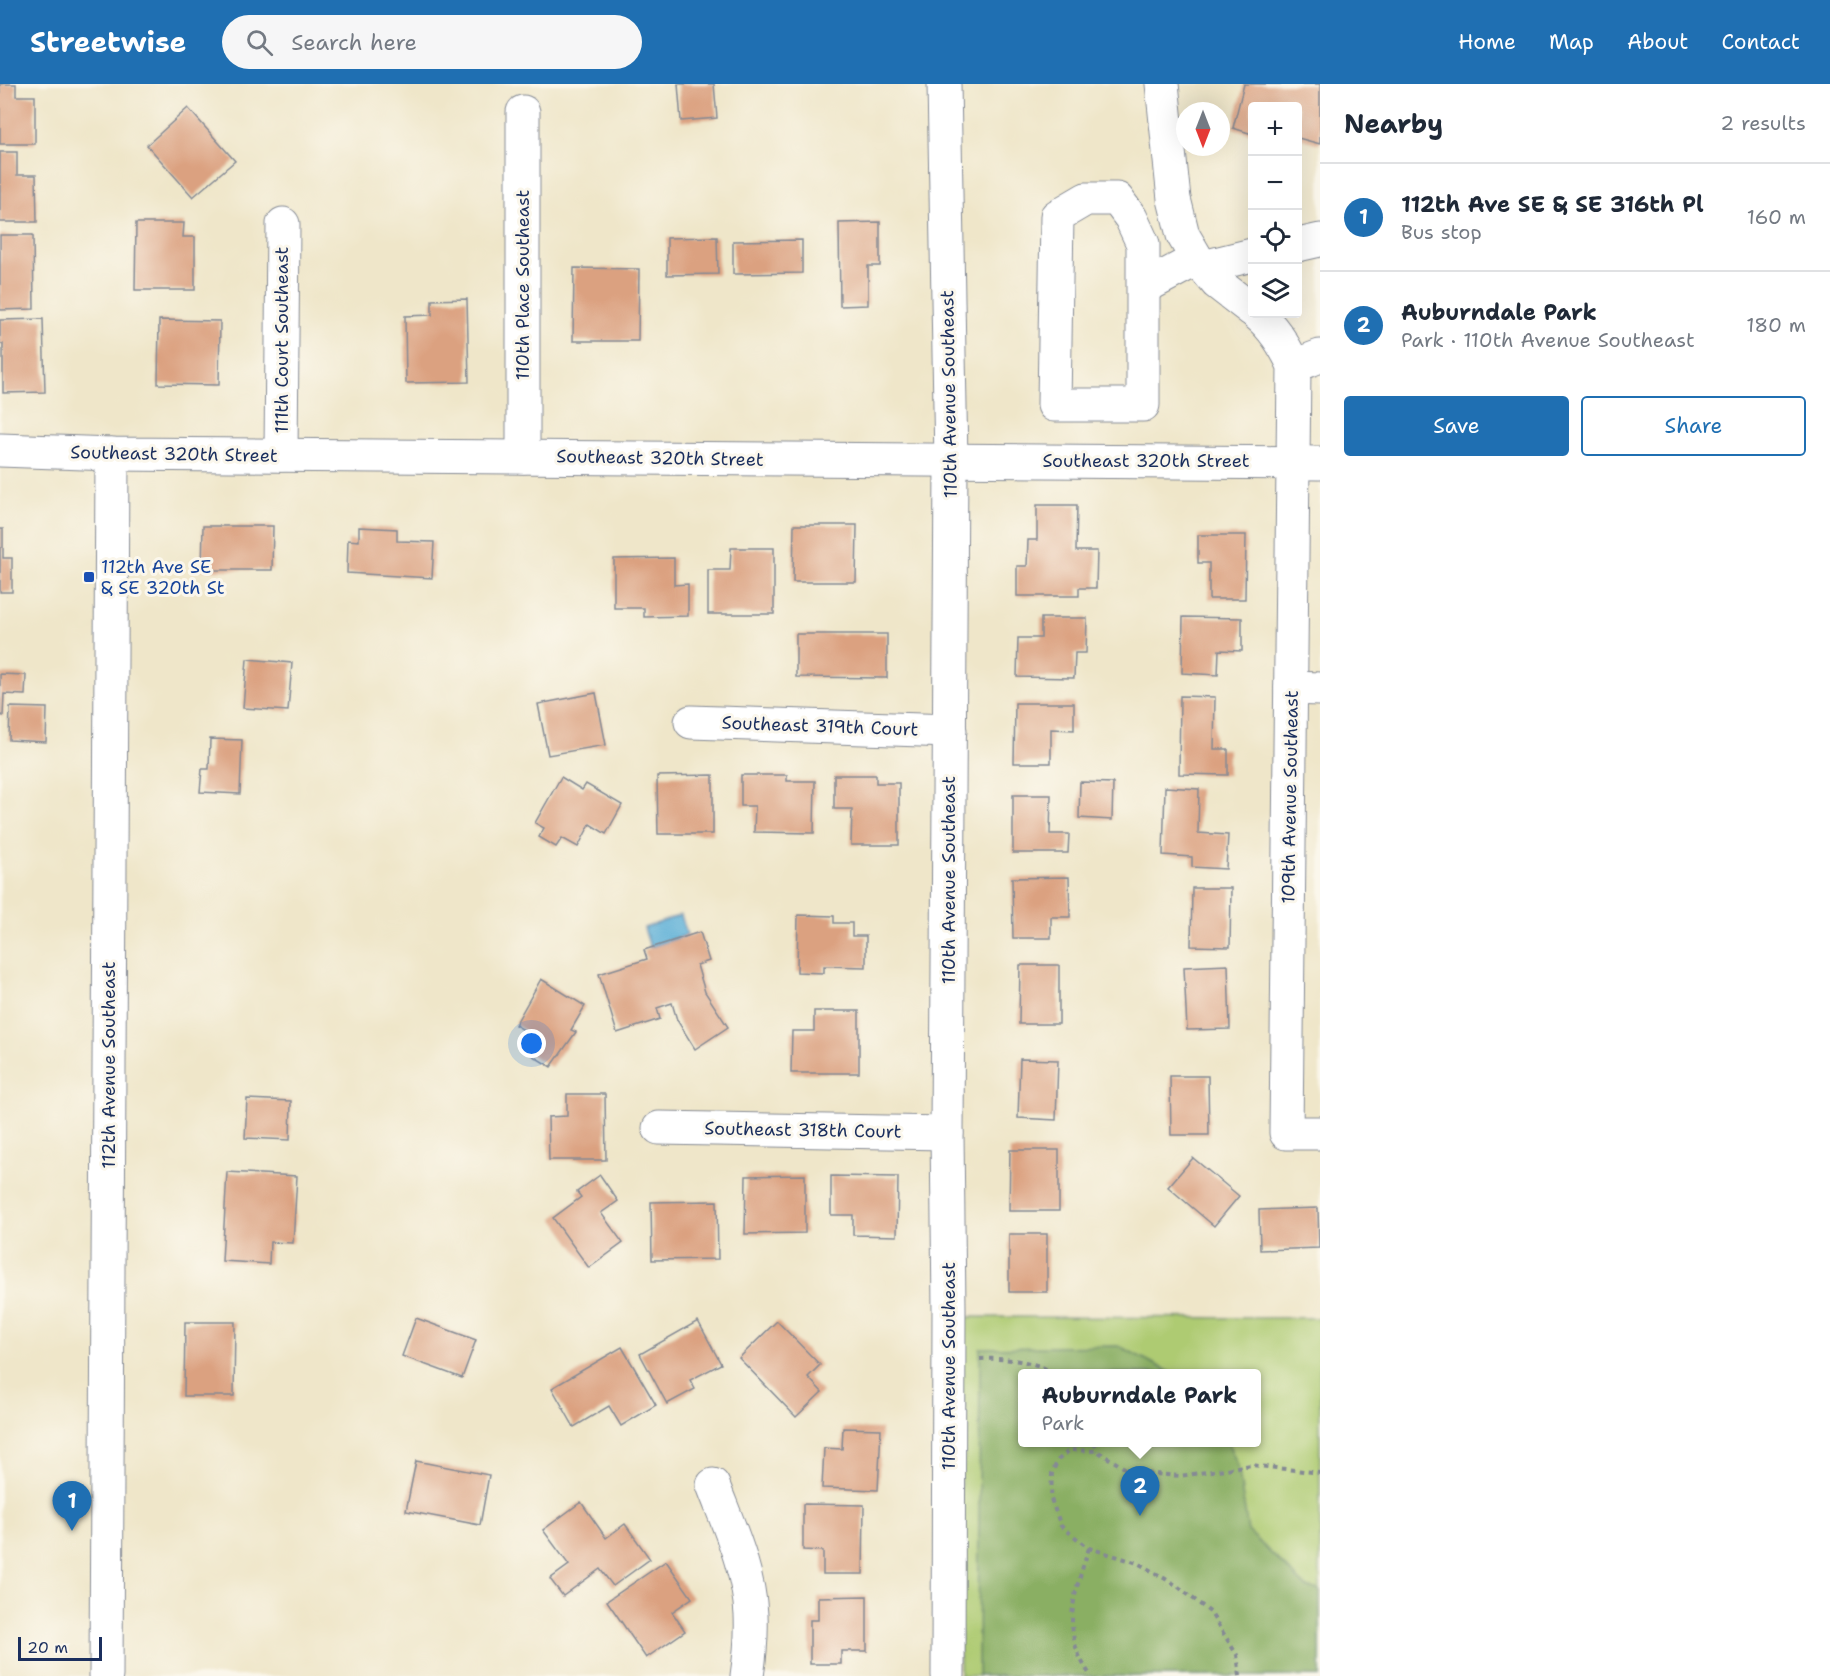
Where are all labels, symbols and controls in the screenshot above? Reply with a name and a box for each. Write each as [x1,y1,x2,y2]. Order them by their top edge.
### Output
search box [222,15,642,69]
text: Streetwise [30,23,186,61]
icon: search [243,26,276,59]
text: Search here [291,28,417,57]
text: Home [1458,28,1516,56]
text: Map [1549,28,1594,56]
text: About [1627,28,1688,56]
text: Contact [1721,28,1800,56]
north arrow [1176,102,1230,156]
map controls [1248,102,1302,318]
button: + [1248,102,1302,156]
text: Nearby [1344,106,1443,141]
text: 2 results [1720,110,1806,136]
button: − [1248,156,1302,210]
street label: 110th Place Southeast [511,190,535,380]
text: 112th Ave SE & SE 316th Pl [1401,190,1704,219]
text: 1 [1359,204,1368,230]
text: 160 m [1747,204,1806,230]
button: locate [1248,210,1302,264]
text: Bus stop [1401,219,1482,245]
street label: 111th Court Southeast [270,246,294,433]
button: layers [1248,264,1302,318]
street label: 110th Avenue Southeast [935,290,963,498]
text: Auburndale Park [1401,298,1597,327]
text: 2 [1357,312,1371,338]
text: 180 m [1746,312,1806,338]
text: Park · 110th Avenue Southeast [1401,327,1695,353]
button: Save [1344,396,1569,456]
button: Share [1581,396,1806,456]
street label: Southeast 320th Street [70,440,278,468]
street label: Southeast 320th Street [556,444,764,472]
street label: Southeast 320th Street [1042,449,1250,473]
place label: 112th Ave SE & SE 320th St [101,555,225,600]
marker: 112th Ave SE & SE 320th St [82,570,96,584]
street label: 109th Avenue Southeast [1276,690,1304,904]
street label: Southeast 319th Court [721,711,919,741]
street label: 110th Avenue Southeast [937,776,961,984]
street label: 112th Avenue Southeast [97,961,121,1169]
your location [517,1029,546,1058]
street label: Southeast 318th Court [704,1116,902,1144]
street label: 110th Avenue Southeast [937,1262,961,1470]
popup [1018,1369,1261,1447]
text: Auburndale Park [1042,1381,1237,1410]
text: Park [1042,1410,1085,1436]
pin: 2 [1120,1466,1160,1516]
pin: 1 [52,1482,92,1531]
scale bar [18,1634,102,1662]
text: 20 m [27,1637,68,1658]

